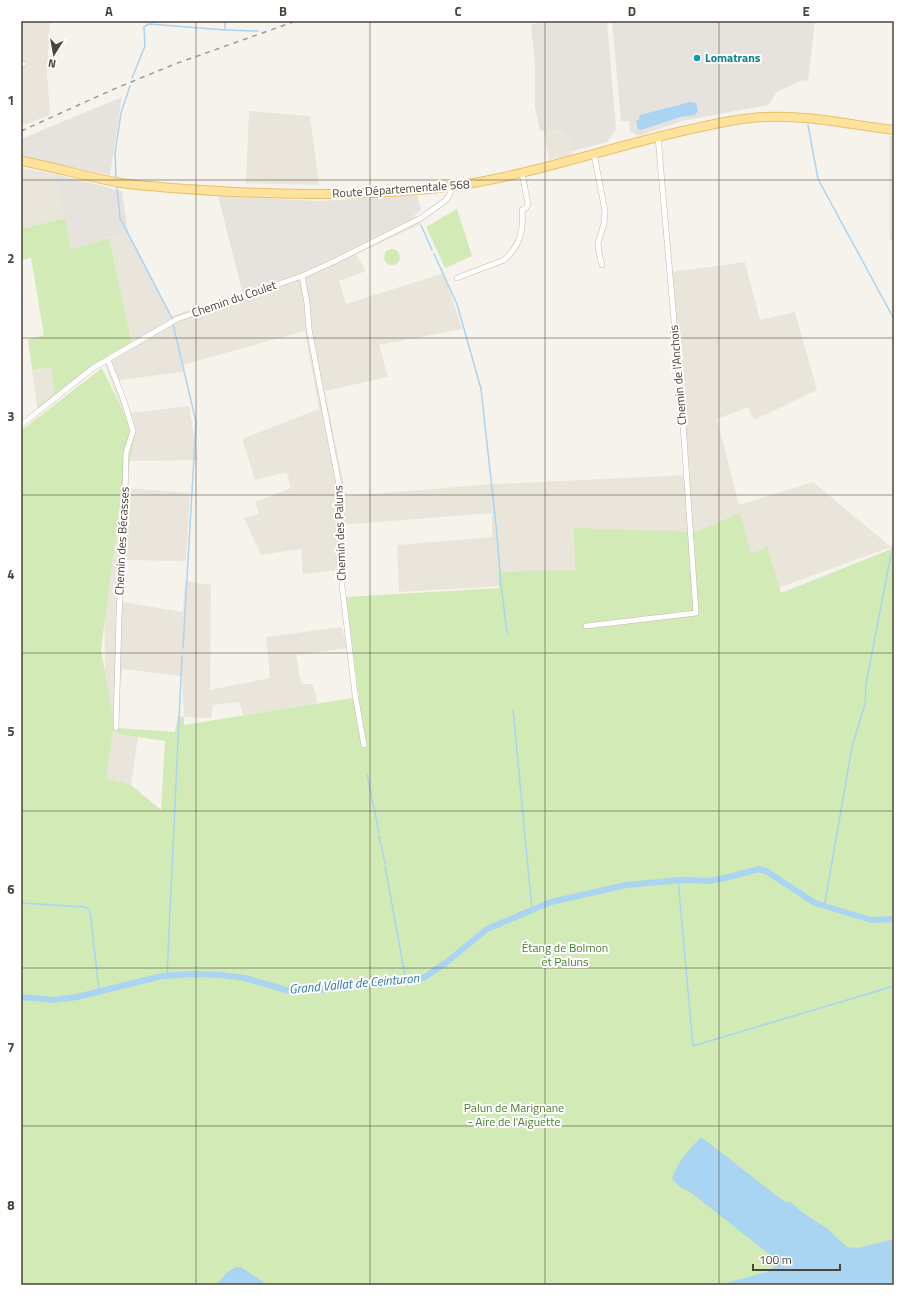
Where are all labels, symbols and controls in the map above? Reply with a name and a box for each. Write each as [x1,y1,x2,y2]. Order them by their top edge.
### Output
text: A [105,1,113,21]
text: B [279,1,287,21]
text: C [454,1,462,21]
text: D [628,1,636,21]
text: E [802,1,810,21]
north arrow [34,34,74,74]
place label: Lomatrans [705,48,761,67]
marker: Lomatrans [692,53,702,63]
text: N [47,55,57,72]
text: 1 [7,90,15,110]
street label: Route Départementale 568 [332,174,471,203]
text: 2 [7,248,15,268]
street label: Chemin du Coulet [189,275,279,322]
street label: Chemin de l'Anchois [664,324,691,426]
text: 3 [7,406,15,426]
street label: Chemin des Paluns [328,484,351,581]
street label: Chemin des Bécasses [109,486,134,596]
text: 4 [7,564,15,584]
text: 5 [7,721,15,741]
text: 6 [7,879,15,899]
park label: Étang de Bolmon et Paluns [522,938,608,971]
water label: Grand Vallat de Ceinturon [288,967,420,999]
text: 7 [7,1037,15,1057]
park label: Palun de Marignane - Aire de l'Aiguette [464,1098,564,1131]
text: 8 [7,1195,15,1215]
scale bar [753,1246,840,1272]
text: 100 m [759,1250,792,1269]

